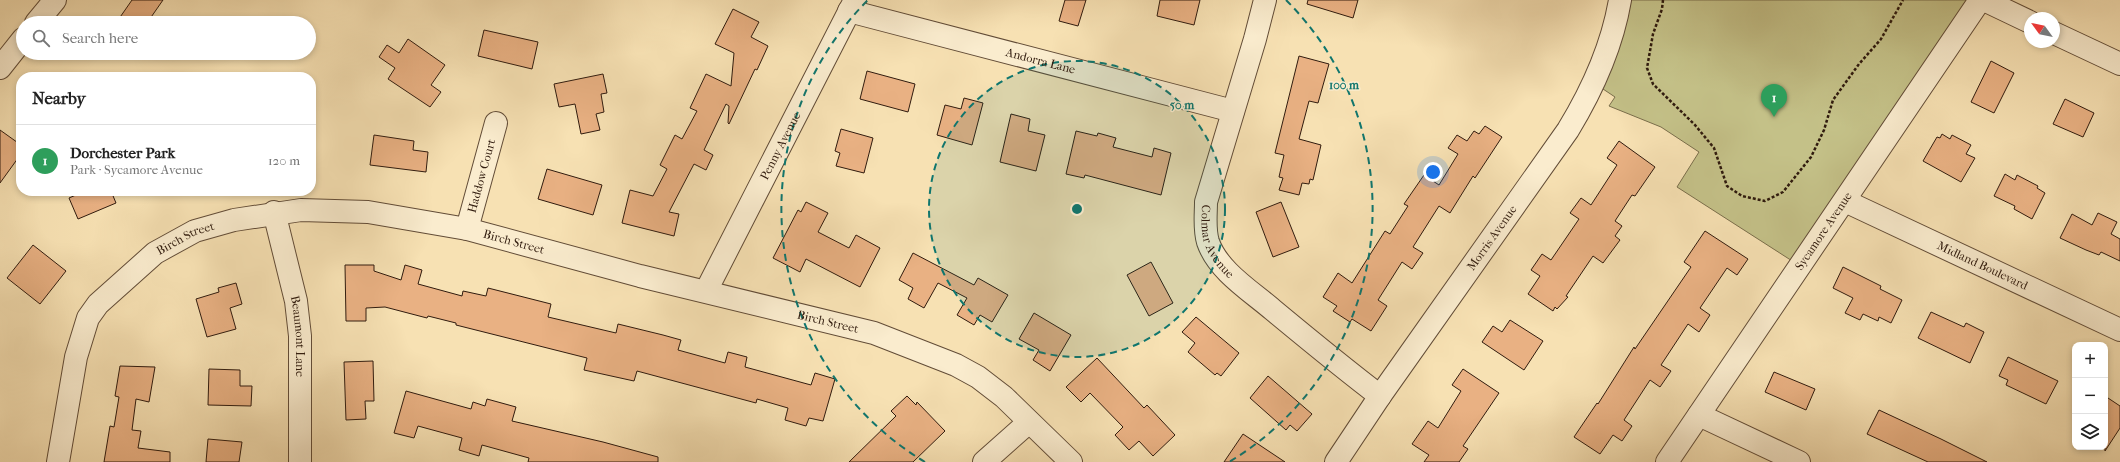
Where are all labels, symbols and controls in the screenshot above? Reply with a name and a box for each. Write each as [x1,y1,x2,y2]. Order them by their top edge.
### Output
north arrow [2024,12,2060,48]
search box [16,16,316,60]
icon: search [30,27,52,49]
text: Search here [62,29,138,47]
street label: Andorra Lane [1003,45,1077,77]
text: 100 m [1329,78,1360,92]
pin: 1 [1761,84,1787,117]
text: Nearby [32,88,86,108]
text: 50 m [1170,98,1195,112]
street label: Penny Avenue [757,110,803,182]
street label: Haddow Court [465,137,498,214]
text: Dorchester Park [70,144,175,162]
text: 1 [43,153,47,168]
text: 120 m [268,153,300,168]
text: Park · Sycamore Avenue [70,162,203,177]
your location [1423,162,1443,182]
street label: Sycamore Avenue [1792,189,1855,273]
centre of rings [1070,202,1084,216]
street label: Morris Avenue [1464,203,1520,273]
street label: Colmar Avenue [1198,204,1237,281]
street label: Birch Street [154,219,217,258]
street label: Birch Street [482,227,547,257]
street label: Midland Boulevard [1935,238,2031,293]
street label: Beaumont Lane [288,294,307,377]
street label: Birch Street [796,308,861,336]
map controls [2072,342,2108,450]
button: + [2072,342,2108,378]
button: − [2072,378,2108,414]
button: layers [2072,414,2108,450]

